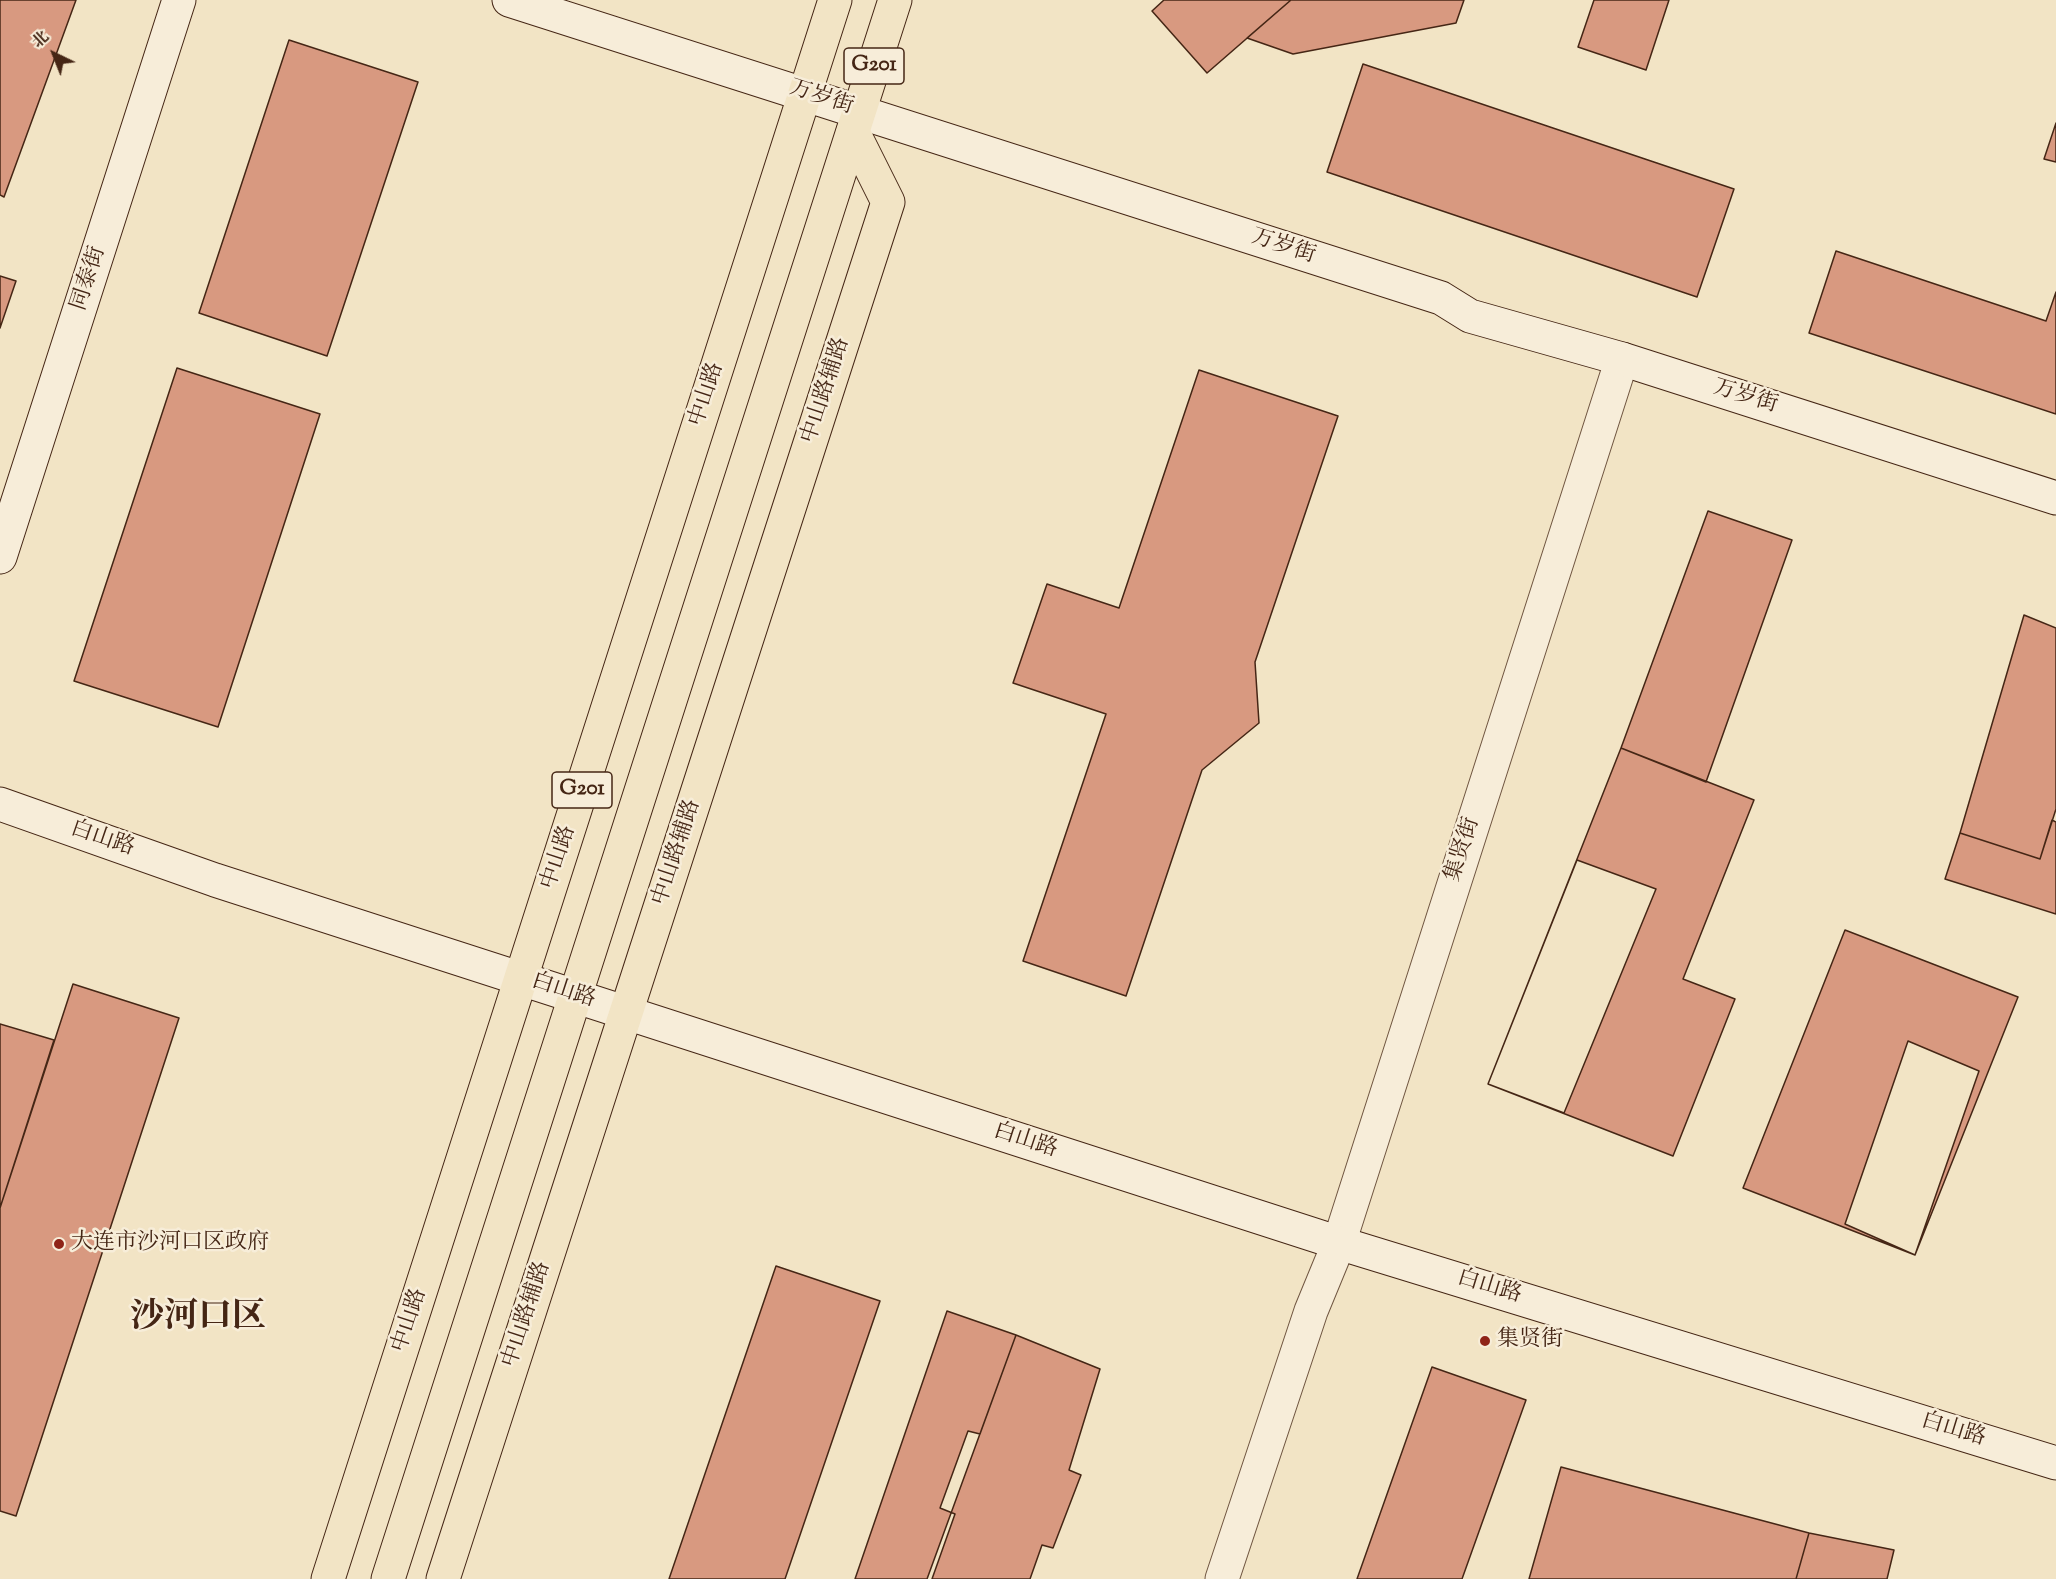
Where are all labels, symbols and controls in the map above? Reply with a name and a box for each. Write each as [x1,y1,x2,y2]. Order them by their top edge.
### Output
north arrow [24,24,84,84]
text: 北 [28,27,55,54]
road number: G201 [844,48,904,84]
street label: 万岁街 [786,76,856,122]
street label: 万岁街 [1248,225,1318,271]
street label: 同泰街 [67,244,113,314]
street label: 中山路辅路 [797,335,857,447]
street label: 中山路 [685,360,731,430]
street label: 万岁街 [1710,376,1780,420]
road number: G201 [552,772,612,808]
street label: 中山路辅路 [648,797,708,909]
street label: 集贤街 [1441,815,1487,885]
street label: 白山路 [67,817,137,863]
street label: 中山路 [537,823,583,893]
street label: 白山路 [528,969,598,1015]
street label: 白山路 [990,1119,1060,1165]
place label: 大连市沙河口区政府 [71,1231,269,1257]
marker: 大连市沙河口区政府 [52,1237,66,1251]
street label: 中山路辅路 [498,1259,558,1371]
street label: 白山路 [1454,1266,1524,1310]
street label: 中山路 [388,1286,434,1356]
district label: 沙河口区 [130,1300,266,1340]
place label: 集贤街 [1497,1328,1563,1354]
marker: 集贤街 [1478,1334,1492,1348]
street label: 白山路 [1918,1409,1988,1453]

